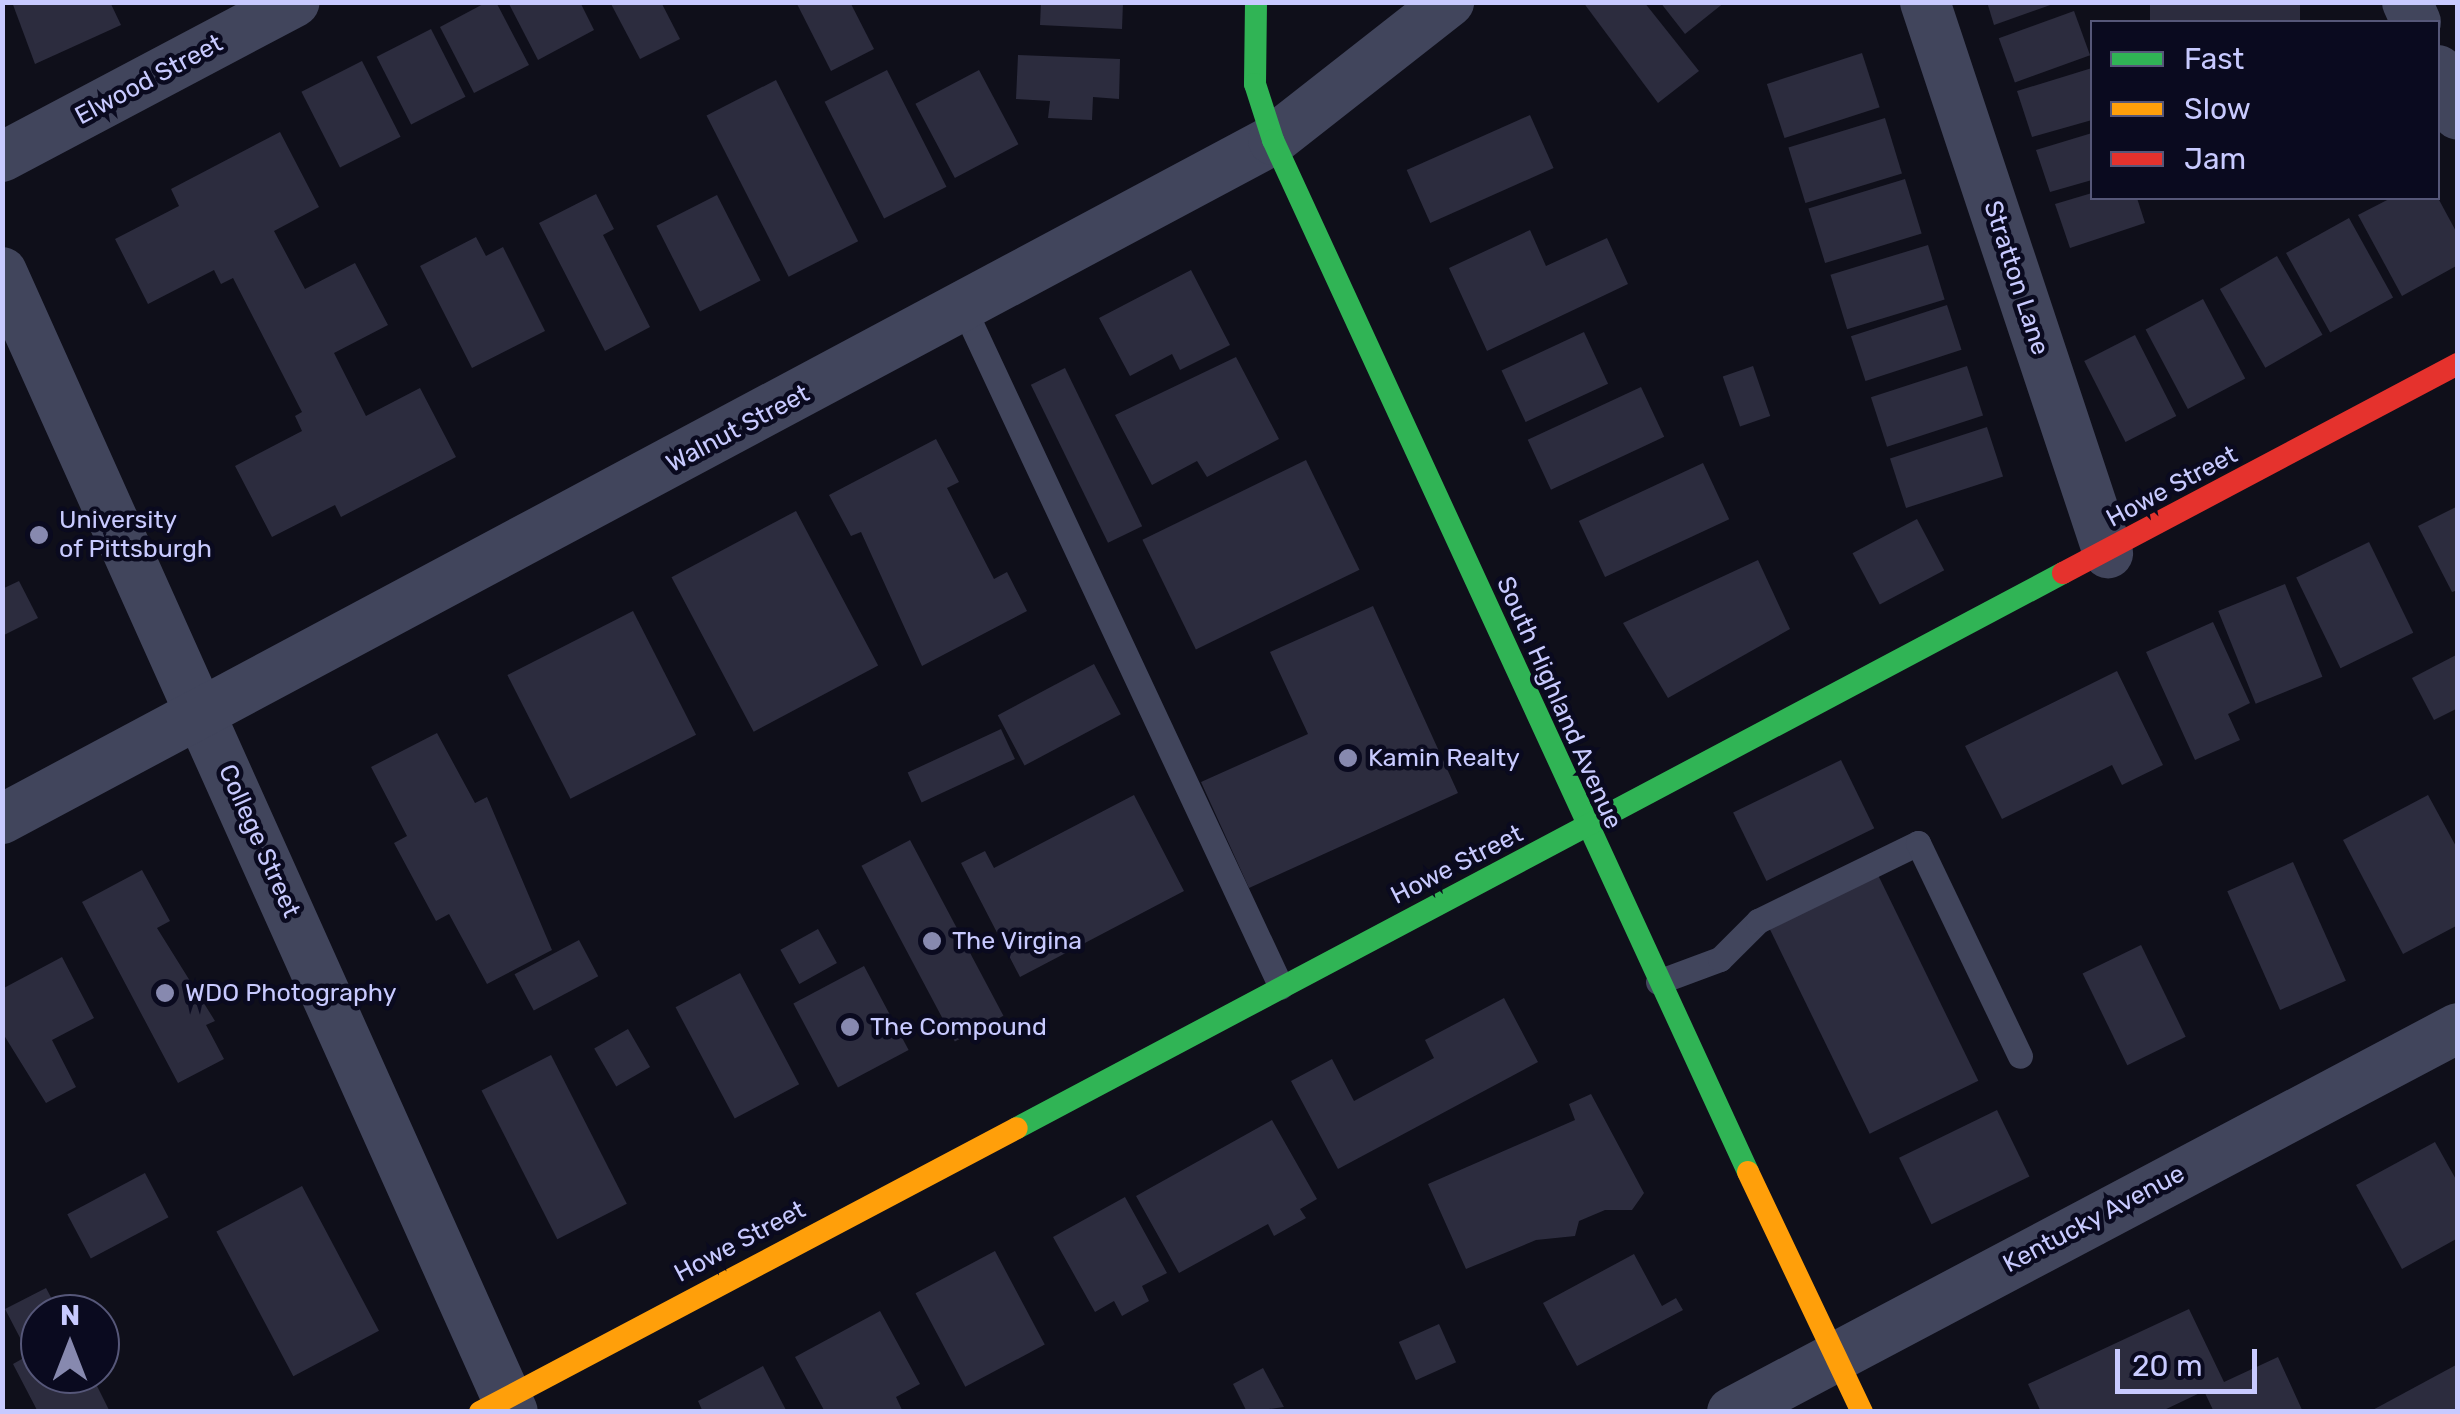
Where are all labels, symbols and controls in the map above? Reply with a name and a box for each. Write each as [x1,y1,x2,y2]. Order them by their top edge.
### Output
legend [2090,20,2440,200]
street label: Elwood Street [70,29,228,131]
text: Fast [2184,41,2244,77]
text: Slow [2184,91,2251,127]
text: Jam [2184,141,2246,177]
street label: Stratton Lane [1977,197,2055,359]
street label: Walnut Street [661,379,815,479]
street label: Howe Street [2101,440,2243,534]
place label: University of Pittsburgh [59,506,213,565]
marker: University of Pittsburgh [28,524,50,546]
street label: South Highland Avenue [1490,572,1628,834]
place label: Kamin Realty [1368,743,1520,773]
marker: Kamin Realty [1337,747,1359,769]
street label: College Street [212,760,306,922]
street label: Howe Street [1386,819,1528,911]
place label: The Virgina [952,926,1083,956]
marker: The Virgina [921,930,943,952]
place label: WDO Photography [185,978,396,1008]
marker: WDO Photography [154,982,176,1004]
place label: The Compound [870,1012,1047,1042]
marker: The Compound [839,1016,861,1038]
street label: Kentucky Avenue [1998,1158,2190,1280]
street label: Howe Street [669,1195,811,1289]
north arrow [20,1294,120,1394]
text: N [60,1299,80,1332]
scale bar [2120,1329,2262,1391]
text: 20 m [2132,1348,2203,1384]

